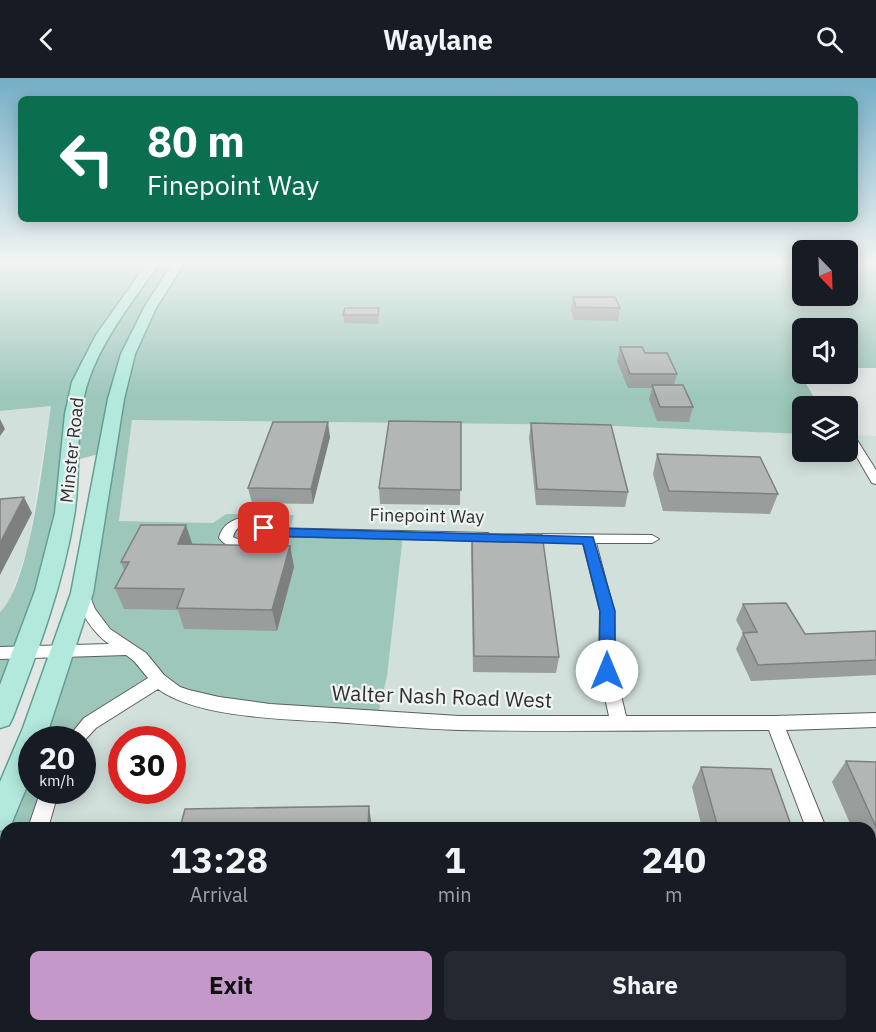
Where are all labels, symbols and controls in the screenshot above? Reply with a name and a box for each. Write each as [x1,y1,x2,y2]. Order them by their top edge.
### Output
text: Waylane [383,22,493,57]
icon: back [30,23,63,56]
icon: search [813,23,846,56]
text: 80 m [147,114,245,169]
icon: left [48,120,126,198]
text: Finepoint Way [147,167,319,202]
north arrow [792,240,858,306]
map controls [792,240,858,462]
button: sound [792,318,858,384]
street label: Minster Road [55,396,88,504]
button: layers [792,396,858,462]
pin [238,502,289,553]
street label: Finepoint Way [369,503,485,528]
icon: arrive [247,511,280,544]
position arrow [575,639,639,703]
street label: Walter Nash Road West [331,678,553,714]
speed limit sign: 30 [108,726,186,804]
text: 20 [39,738,75,777]
text: km/h [39,771,75,790]
text: 13:28 [170,836,268,883]
text: 1 [444,836,466,883]
text: 240 [641,836,706,883]
text: Arrival [190,881,248,908]
text: min [438,881,472,908]
text: m [665,881,683,908]
button: Exit [30,951,432,1020]
button: Share [444,951,846,1020]

